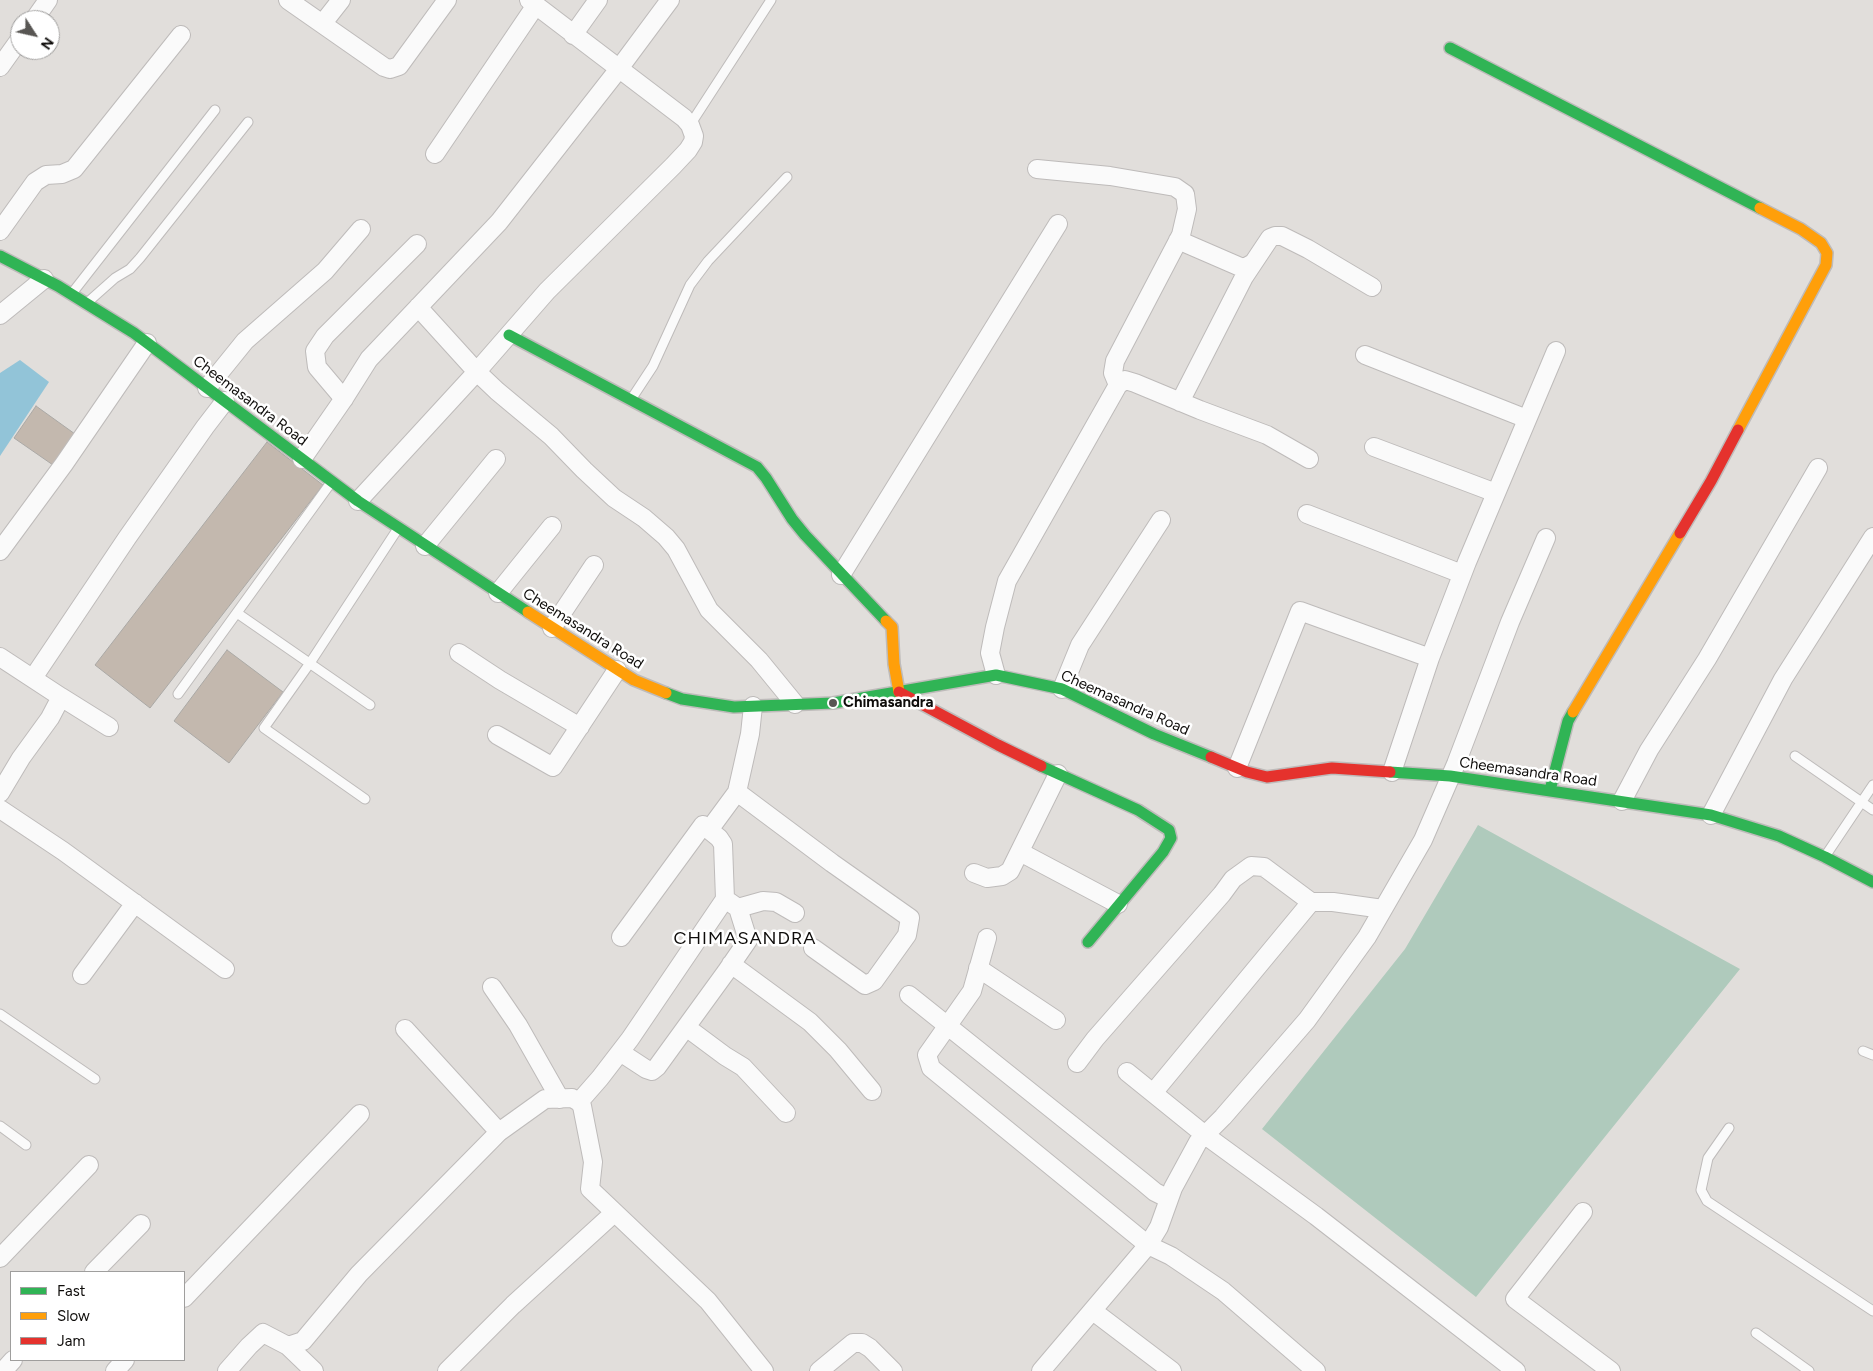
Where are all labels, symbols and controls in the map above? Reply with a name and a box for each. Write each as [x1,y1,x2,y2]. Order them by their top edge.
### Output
north arrow [10,10,60,60]
text: N [37,34,57,53]
street label: Cheemasandra Road [189,352,311,450]
street label: Cheemasandra Road [519,585,647,673]
street label: Cheemasandra Road [1058,667,1192,739]
place label: Chimasandra [843,694,934,712]
marker: Chimasandra [827,697,839,709]
street label: Cheemasandra Road [1458,753,1598,791]
district label: CHIMASANDRA [672,928,818,950]
legend [10,1271,185,1361]
text: Fast [57,1282,85,1300]
text: Slow [57,1307,90,1325]
text: Jam [57,1332,85,1350]

